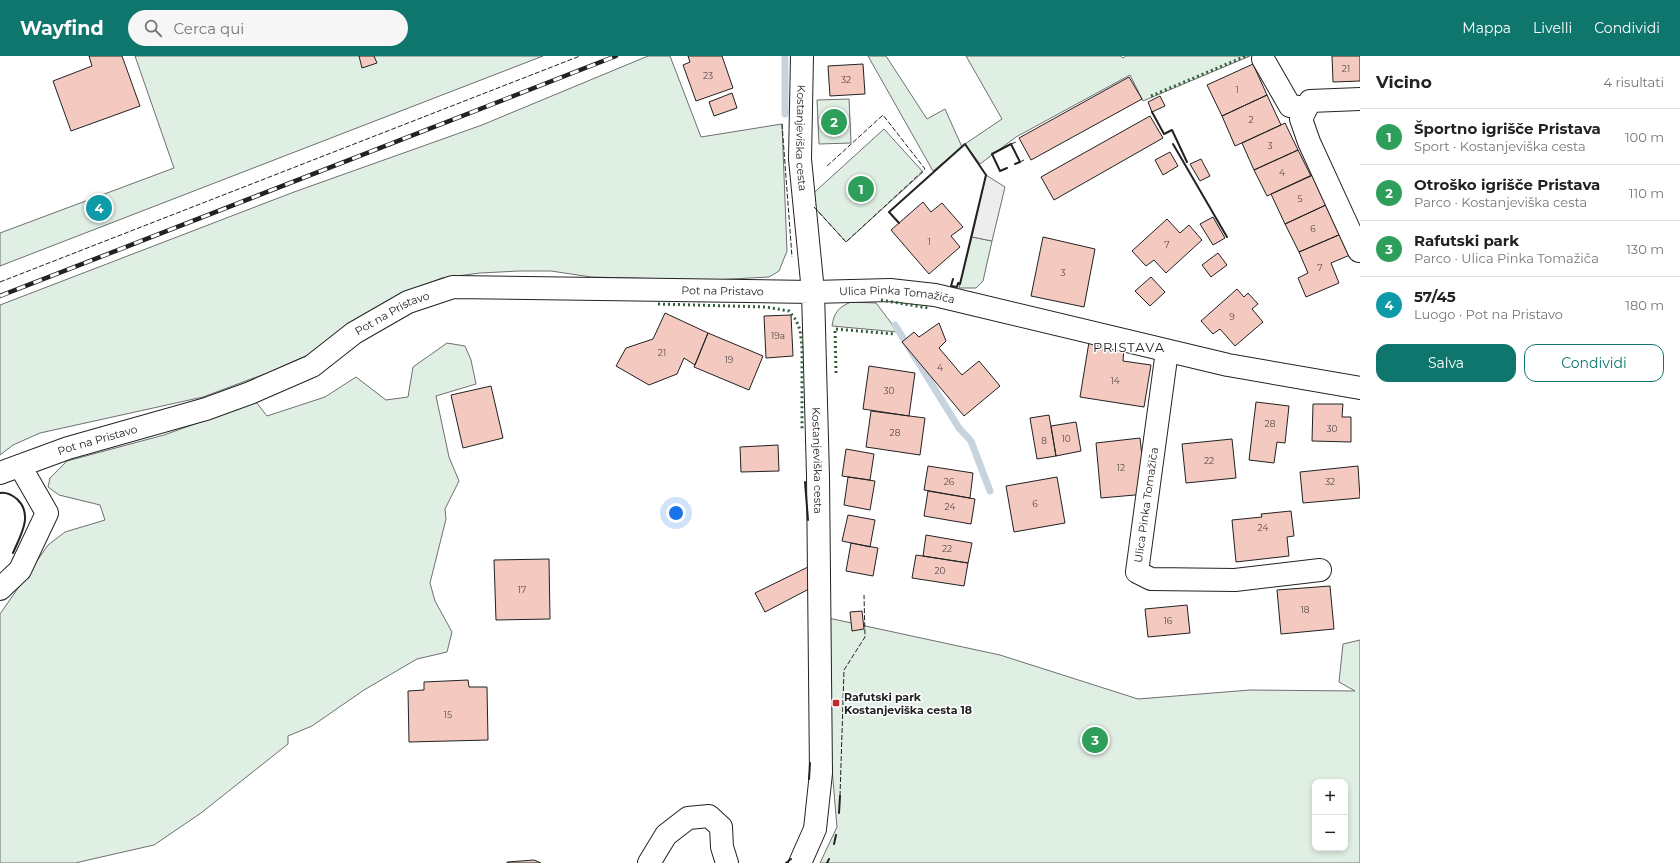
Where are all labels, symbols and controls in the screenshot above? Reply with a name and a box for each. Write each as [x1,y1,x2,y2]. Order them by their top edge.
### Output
search box [128,10,408,46]
text: Wayfind [20,17,104,40]
icon: search [142,17,164,39]
text: Cerca qui [174,19,244,38]
text: Mappa [1462,19,1511,37]
text: Livelli [1533,19,1572,37]
text: Condividi [1594,19,1660,37]
house number: 21 [1342,63,1350,74]
house number: 23 [703,70,713,81]
text: Vicino [1376,72,1432,92]
house number: 32 [841,74,851,85]
text: 4 risultati [1603,74,1664,90]
house number: 1 [1235,84,1239,95]
street label: Kostanjeviška cesta [793,85,810,192]
pin: 2 [821,107,847,137]
house number: 2 [1248,114,1254,125]
text: Športno igrišče Pristava [1414,119,1601,138]
text: 1 [1386,129,1392,145]
text: 100 m [1625,129,1664,145]
text: Sport · Kostanjeviška cesta [1414,138,1586,154]
house number: 3 [1267,140,1273,151]
house number: 4 [1279,167,1285,178]
pin: 1 [848,174,874,204]
text: Otroško igrišče Pristava [1414,175,1600,194]
text: 2 [1385,185,1393,201]
text: 110 m [1629,185,1664,201]
pin: 4 [86,193,112,223]
house number: 5 [1297,193,1303,204]
text: Parco · Kostanjeviška cesta [1414,194,1587,210]
house number: 6 [1310,223,1316,234]
text: Rafutski park [1414,231,1519,250]
house number: 1 [927,236,931,247]
house number: 7 [1164,239,1170,250]
text: 3 [1385,241,1393,257]
text: 130 m [1626,241,1664,257]
text: Parco · Ulica Pinka Tomažiča [1414,250,1599,266]
house number: 7 [1317,262,1323,273]
house number: 3 [1060,267,1066,278]
street label: Pot na Pristavo [681,283,764,298]
street label: Ulica Pinka Tomažiča [839,283,956,307]
text: 57/45 [1414,287,1456,306]
street label: Pot na Pristavo [352,288,431,338]
text: 4 [1385,297,1393,313]
text: 180 m [1625,297,1664,313]
text: Luogo · Pot na Pristavo [1414,306,1563,322]
house number: 9 [1229,311,1235,322]
house number: 19a [771,330,785,341]
district label: PRISTAVA [1093,339,1165,355]
button: Salva [1376,344,1516,382]
button: Condividi [1524,344,1664,382]
house number: 21 [658,347,666,358]
house number: 19 [725,354,734,365]
house number: 4 [937,362,943,373]
house number: 14 [1110,375,1120,386]
house number: 30 [883,385,895,396]
street label: Kostanjeviška cesta [809,407,825,514]
house number: 28 [1265,418,1276,429]
street label: Pot na Pristavo [56,422,139,458]
house number: 30 [1326,423,1338,434]
house number: 28 [890,427,901,438]
house number: 10 [1061,433,1071,444]
house number: 8 [1041,435,1047,446]
street label: Ulica Pinka Tomažiča [1131,446,1161,564]
house number: 22 [1204,455,1214,466]
house number: 12 [1117,462,1125,473]
house number: 26 [944,476,955,487]
house number: 32 [1325,476,1335,487]
house number: 6 [1032,498,1038,509]
house number: 24 [945,501,955,512]
your location [666,503,686,523]
house number: 24 [1258,522,1268,533]
house number: 22 [942,543,952,554]
house number: 20 [934,565,946,576]
house number: 17 [518,584,526,595]
house number: 18 [1301,604,1310,615]
house number: 16 [1164,615,1173,626]
place label: Rafutski park Kostanjeviška cesta 18 [844,690,972,717]
marker: Rafutski park Kostanjeviška cesta 18 [831,698,841,708]
house number: 15 [444,709,452,720]
pin: 3 [1082,725,1108,755]
map controls [1312,779,1348,851]
button: + [1312,779,1348,815]
button: − [1312,815,1348,851]

